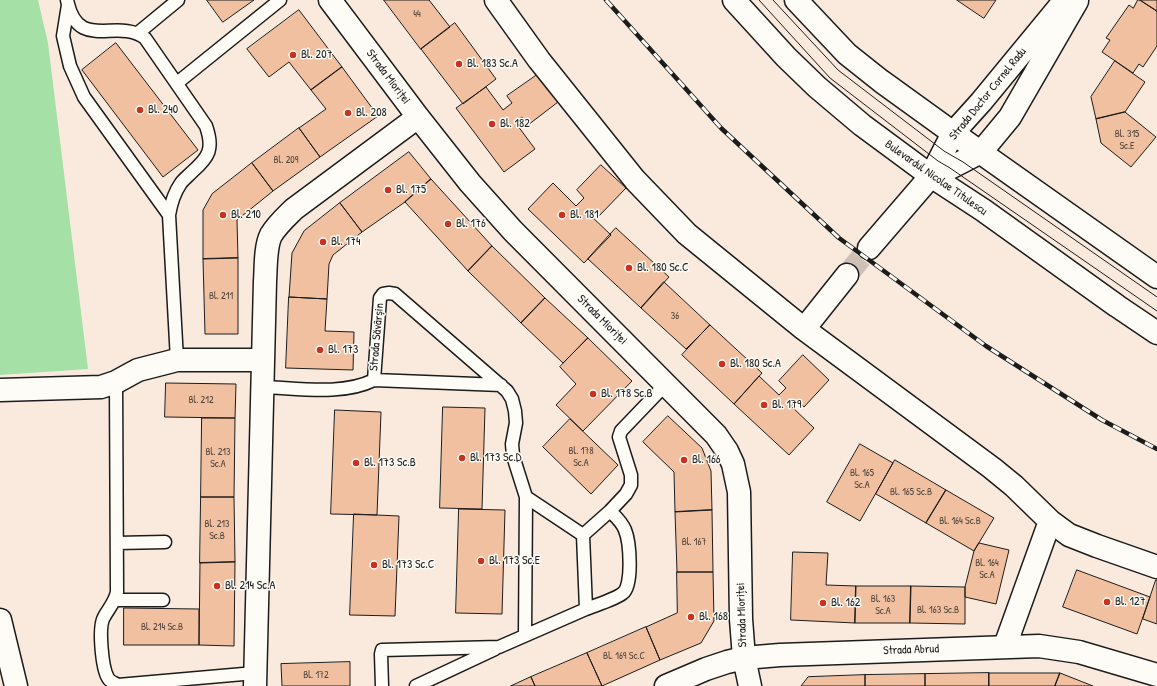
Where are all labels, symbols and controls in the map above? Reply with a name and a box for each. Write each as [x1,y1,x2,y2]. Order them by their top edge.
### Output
house number: 44 [413,8,421,20]
street label: Strada Doctor Cornel Radu [946,45,1030,143]
street label: Strada Mioriței [363,47,413,107]
place label: Bl. 207 [301,48,333,62]
marker: Bl. 207 [288,50,298,60]
place label: Bl. 183 Sc.A [467,57,518,71]
marker: Bl. 183 Sc.A [454,59,464,69]
place label: Bl. 240 [148,103,178,117]
marker: Bl. 240 [135,105,145,115]
place label: Bl. 208 [356,106,387,120]
marker: Bl. 208 [343,108,353,118]
place label: Bl. 182 [500,117,530,131]
marker: Bl. 182 [487,119,497,129]
house number: Bl. 315 Sc.E [1115,128,1139,152]
street label: Bulevardul Nicolae Titulescu [882,137,990,219]
house number: Bl. 209 [274,154,298,166]
place label: Bl. 175 [396,183,426,197]
marker: Bl. 175 [383,185,393,195]
place label: Bl. 210 [231,208,261,222]
place label: Bl. 181 [570,208,599,222]
marker: Bl. 210 [218,210,228,220]
marker: Bl. 181 [557,210,567,220]
place label: Bl. 176 [456,217,486,231]
marker: Bl. 176 [443,219,453,229]
place label: Bl. 174 [331,235,360,249]
marker: Bl. 174 [318,237,328,247]
place label: Bl. 180 Sc.C [637,261,689,275]
marker: Bl. 180 Sc.C [624,263,634,273]
house number: Bl. 211 [209,290,233,302]
street label: Strada Mioriței [574,292,630,348]
street label: Strada Săvârșin [367,302,387,372]
house number: 36 [671,310,679,322]
place label: Bl. 173 [328,343,358,357]
marker: Bl. 173 [315,345,325,355]
place label: Bl. 180 Sc.A [730,357,781,371]
marker: Bl. 180 Sc.A [717,359,727,369]
place label: Bl. 178 Sc.B [601,387,653,401]
marker: Bl. 178 Sc.B [588,389,598,399]
house number: Bl. 212 [188,394,214,406]
place label: Bl. 179 [772,398,801,412]
marker: Bl. 179 [759,400,769,410]
house number: Bl. 178 Sc.A [568,445,594,468]
house number: Bl. 213 Sc.A [206,446,230,470]
place label: Bl. 173 Sc.D [470,451,521,465]
marker: Bl. 173 Sc.D [457,453,467,463]
place label: Bl. 166 [692,453,721,467]
marker: Bl. 166 [679,455,689,465]
place label: Bl. 173 Sc.B [364,456,416,470]
marker: Bl. 173 Sc.B [351,458,361,468]
house number: Bl. 165 Sc.A [850,467,874,490]
house number: Bl. 165 Sc.B [890,486,932,498]
house number: Bl. 164 Sc.B [939,515,981,527]
house number: Bl. 213 Sc.B [205,518,229,542]
house number: Bl. 167 [682,536,706,548]
place label: Bl. 173 Sc.E [489,554,540,568]
marker: Bl. 173 Sc.E [476,556,486,566]
house number: Bl. 164 Sc.A [975,557,999,580]
place label: Bl. 173 Sc.C [382,558,434,572]
marker: Bl. 173 Sc.C [369,560,379,570]
place label: Bl. 214 Sc.A [225,579,275,593]
marker: Bl. 214 Sc.A [212,581,222,591]
street label: Strada Mioriței [734,582,750,648]
house number: Bl. 163 Sc.A [871,593,895,616]
place label: Bl. 127 [1115,595,1146,609]
place label: Bl. 162 [831,596,860,610]
marker: Bl. 127 [1102,597,1112,607]
marker: Bl. 162 [818,598,828,608]
house number: Bl. 163 Sc.B [917,604,959,616]
place label: Bl. 168 [699,610,728,624]
marker: Bl. 168 [686,612,696,622]
house number: Bl. 214 Sc.B [141,621,183,633]
street label: Strada Abrud [883,642,939,658]
house number: Bl. 169 Sc.C [603,650,645,662]
house number: Bl. 172 [303,669,329,681]

